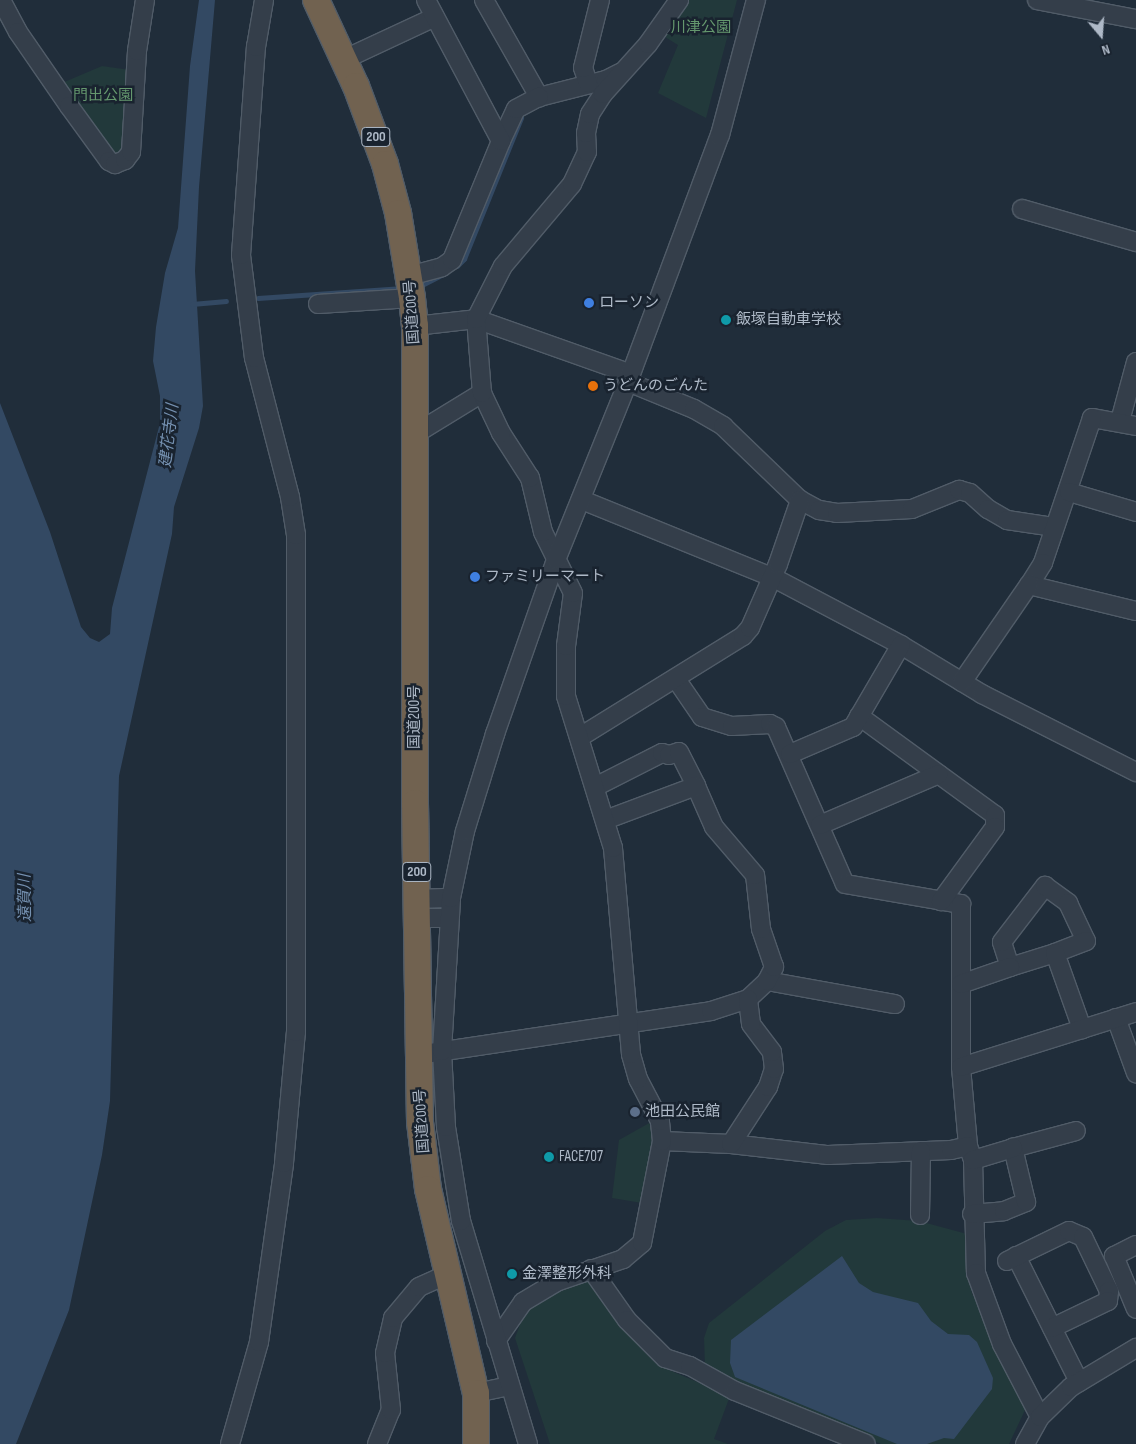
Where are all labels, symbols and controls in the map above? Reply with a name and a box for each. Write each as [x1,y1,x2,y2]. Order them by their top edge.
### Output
north arrow [1076,10,1126,60]
park label: 川津公園 [671,19,731,37]
text: N [1100,40,1112,59]
park label: 門出公園 [73,87,133,105]
road number: 200 [361,125,391,148]
street label: 国道200号 [401,279,423,345]
place label: ローソン [599,294,659,312]
marker: ローソン [583,297,595,309]
place label: 飯塚自動車学校 [736,311,841,329]
marker: 飯塚自動車学校 [720,314,732,326]
place label: うどんのごんた [603,377,708,395]
marker: うどんのごんた [587,380,599,392]
water label: 建花寺川 [157,403,183,469]
place label: ファミリーマート [485,568,605,586]
marker: ファミリーマート [469,571,481,583]
street label: 国道200号 [406,685,424,749]
road number: 200 [402,860,432,884]
water label: 遠賀川 [16,874,36,922]
street label: 国道200号 [411,1088,433,1154]
place label: 池田公民館 [645,1103,720,1121]
marker: 池田公民館 [629,1106,641,1118]
place label: FACE707 [559,1148,603,1166]
marker: FACE707 [543,1151,555,1163]
place label: 金澤整形外科 [522,1265,612,1283]
marker: 金澤整形外科 [506,1268,518,1280]

